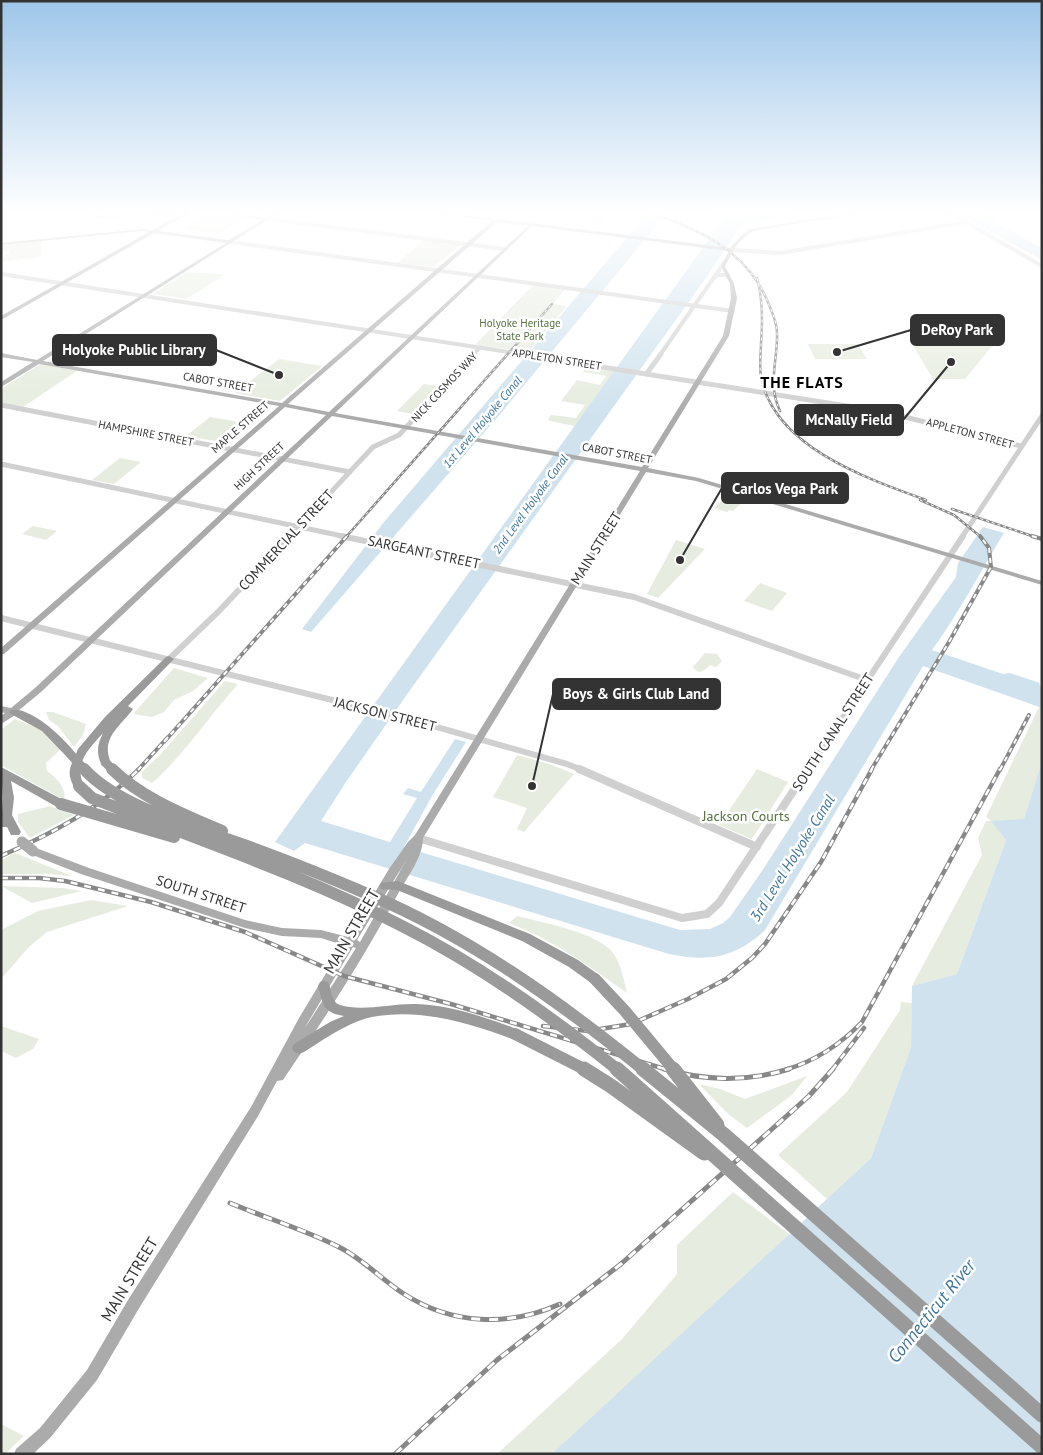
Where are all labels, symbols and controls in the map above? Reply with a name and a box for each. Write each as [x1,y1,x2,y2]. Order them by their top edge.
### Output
callout: DeRoy Park [911,315,1004,345]
park label: Holyoke Heritage State Park [479,316,561,343]
text: DeRoy Park [921,320,994,339]
callout: Holyoke Public Library [53,335,216,365]
text: Holyoke Public Library [62,340,207,359]
street label: APPLETON STREET [511,345,603,373]
street label: NICK COSMOS WAY [408,348,481,425]
street label: CABOT STREET [182,369,254,395]
water label: 1st Level Holyoke Canal [439,372,525,471]
district label: THE FLATS [760,372,844,392]
street label: MAPLE STREET [208,398,272,456]
callout: McNally Field [795,405,903,435]
text: McNally Field [806,410,892,429]
street label: APPLETON STREET [925,415,1015,451]
street label: HAMPSHIRE STREET [97,417,195,449]
street label: HIGH STREET [231,439,287,493]
street label: CABOT STREET [581,439,653,467]
water label: 2nd Level Holyoke Canal [489,451,571,557]
callout: Carlos Vega Park [722,473,848,503]
text: Carlos Vega Park [732,479,839,498]
street label: COMMERCIAL STREET [235,486,338,594]
street label: MAIN STREET [566,508,626,588]
street label: SARGEANT STREET [366,531,482,573]
street label: SOUTH CANAL STREET [788,669,878,794]
callout: Boys & Girls Club Land [553,679,720,709]
text: Boys & Girls Club Land [563,684,709,703]
street label: JACKSON STREET [331,692,438,735]
water label: 3rd Level Holyoke Canal [745,791,839,925]
park label: Jackson Courts [701,807,790,825]
street label: SOUTH STREET [154,871,248,917]
street label: MAIN STREET [319,885,383,977]
street label: MAIN STREET [96,1233,162,1325]
water label: Connecticut River [882,1254,981,1368]

